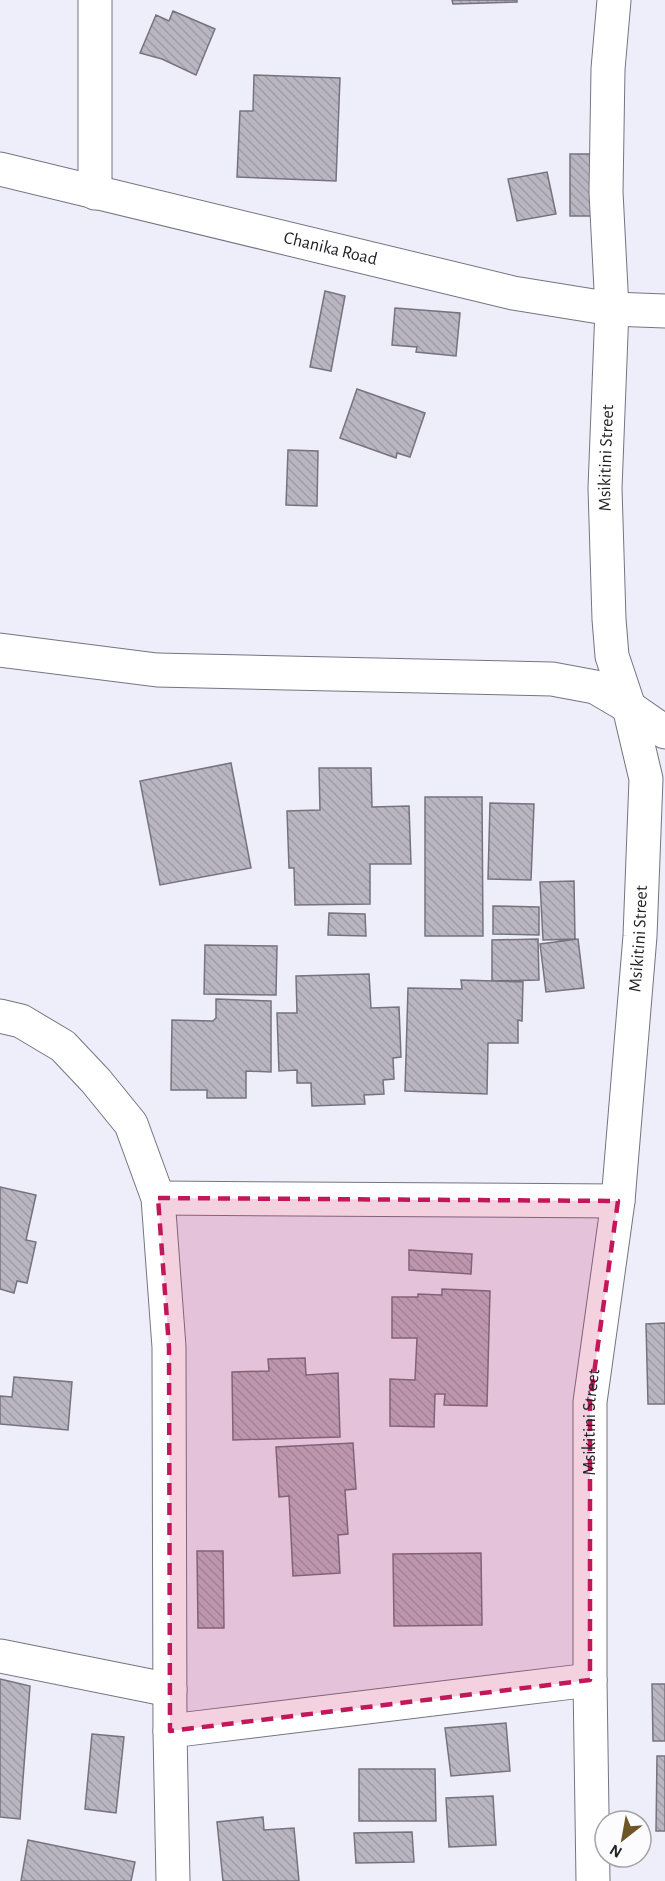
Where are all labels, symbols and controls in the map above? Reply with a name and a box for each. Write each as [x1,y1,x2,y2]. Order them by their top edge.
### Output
street label: Chanika Road [282,229,379,269]
street label: Msikitini Street [596,404,617,512]
street label: Msikitini Street [626,885,651,993]
street label: Msikitini Street [581,1367,604,1476]
north arrow [593,1809,653,1869]
text: N [607,1841,625,1861]

